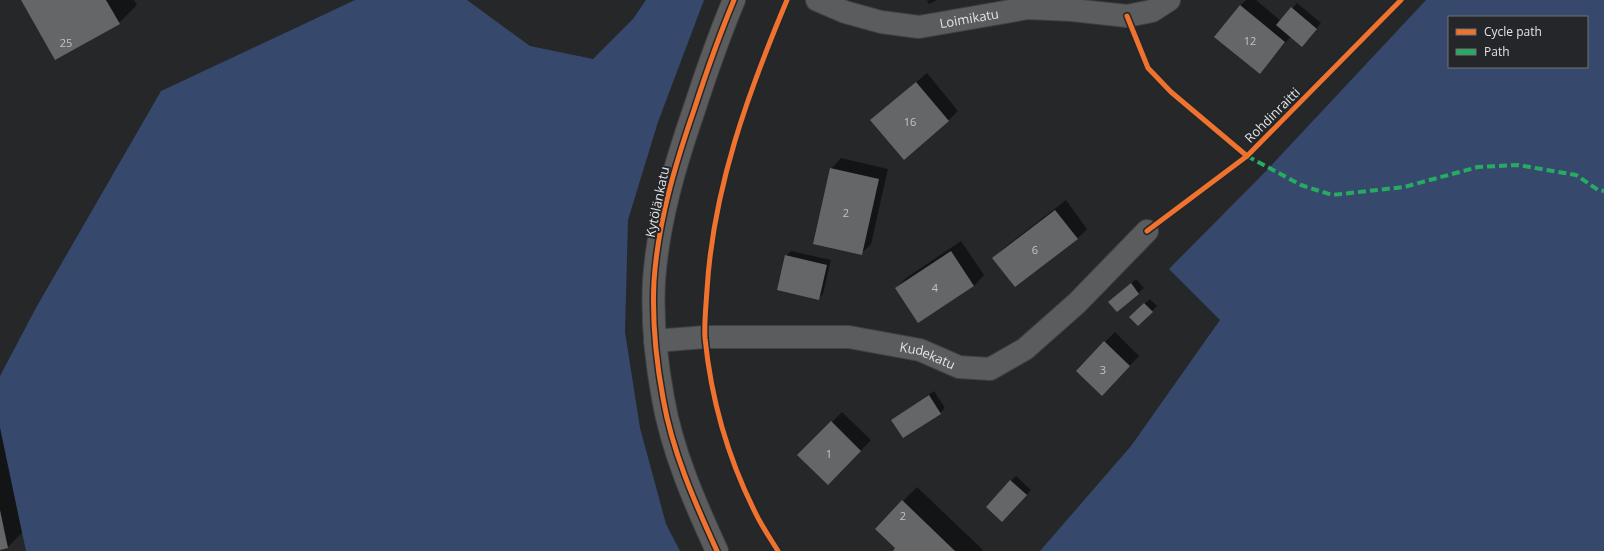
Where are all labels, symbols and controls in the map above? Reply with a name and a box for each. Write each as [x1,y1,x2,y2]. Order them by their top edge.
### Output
street label: Loimikatu [938,4,1000,32]
legend [1448,16,1588,68]
text: Cycle path [1484,23,1542,40]
house number: 12 [1244,33,1256,48]
house number: 25 [60,35,72,50]
text: Path [1484,43,1510,60]
street label: Rohdinraitti [1240,83,1304,147]
house number: 16 [904,114,916,129]
street label: Kytölänkatu [641,165,673,239]
house number: 2 [843,205,849,220]
house number: 6 [1032,242,1038,257]
house number: 4 [932,280,939,295]
street label: Kudekatu [898,337,958,373]
house number: 3 [1100,362,1106,377]
house number: 1 [826,446,832,461]
house number: 2 [900,508,906,523]

